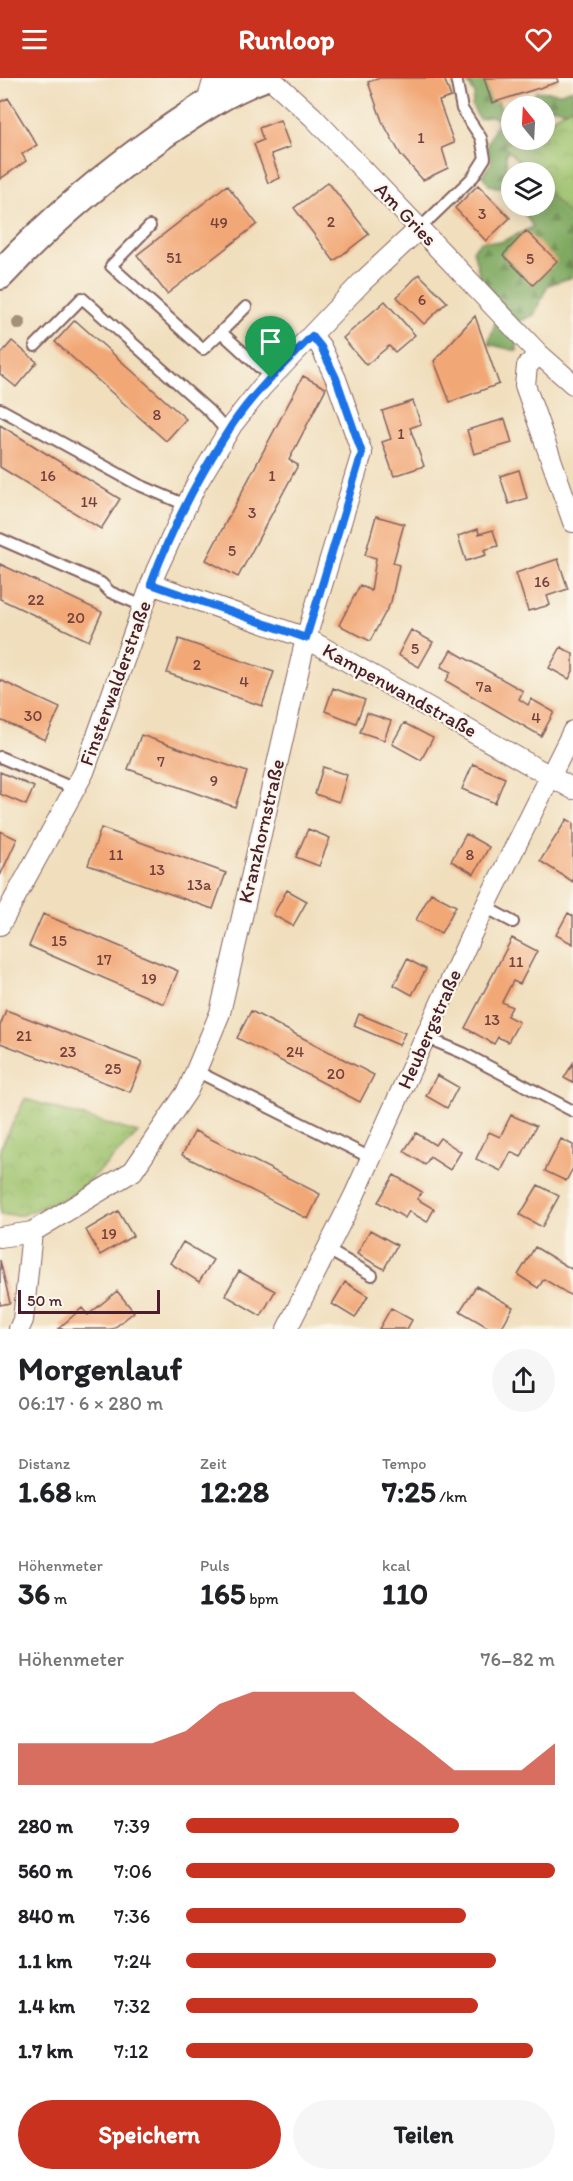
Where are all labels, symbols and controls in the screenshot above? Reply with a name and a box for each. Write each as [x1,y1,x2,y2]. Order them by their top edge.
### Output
icon: menu [18,23,51,56]
text: Runloop [239,23,334,56]
icon: heart [522,23,555,56]
north arrow [501,96,555,150]
map controls [501,96,555,216]
house number: 1 [417,128,425,147]
button: layers [501,162,555,216]
street label: Am Gries [370,177,442,251]
house number: 3 [478,204,487,223]
house number: 2 [327,212,336,231]
house number: 49 [210,213,228,232]
house number: 51 [166,248,182,267]
house number: 5 [526,249,534,268]
house number: 6 [418,290,426,309]
pin [245,316,296,378]
icon: arrive [254,325,287,358]
house number: 8 [153,405,162,424]
house number: 1 [397,424,405,443]
house number: 16 [40,466,56,485]
house number: 1 [268,466,276,485]
house number: 14 [80,492,98,511]
house number: 3 [248,503,257,522]
house number: 5 [228,541,236,560]
house number: 16 [534,572,550,591]
house number: 22 [28,590,45,609]
street label: Finsterwalderstraße [74,597,156,769]
house number: 20 [67,608,85,627]
street label: Kampenwandstraße [319,638,481,742]
house number: 5 [411,639,419,658]
house number: 2 [193,655,202,674]
house number: 4 [239,672,249,691]
house number: 7a [476,677,493,696]
house number: 30 [24,706,42,725]
house number: 4 [531,708,541,727]
house number: 7 [157,752,165,771]
street label: Kranzhornstraße [233,757,289,905]
house number: 9 [210,771,218,790]
house number: 11 [109,845,124,864]
house number: 8 [466,845,475,864]
house number: 13 [149,860,165,879]
house number: 13a [187,875,212,894]
house number: 15 [51,931,67,950]
house number: 17 [96,950,112,969]
house number: 11 [509,952,524,971]
street label: Heubergstraße [392,965,466,1093]
house number: 19 [141,969,157,988]
house number: 13 [484,1010,500,1029]
house number: 21 [16,1026,32,1045]
house number: 23 [59,1042,77,1061]
house number: 24 [286,1042,304,1061]
house number: 25 [105,1059,121,1078]
house number: 20 [327,1064,345,1083]
house number: 19 [101,1224,117,1243]
scale bar [18,1287,160,1314]
text: 50 m [27,1291,62,1310]
text: Morgenlauf [18,1349,182,1388]
button: share [492,1349,555,1412]
text: 06:17 · 6 × 280 m [18,1391,163,1415]
text: Distanz [18,1454,70,1473]
text: Zeit [200,1454,227,1473]
text: Tempo [382,1454,427,1473]
text: 1.68 [18,1473,72,1510]
text: 12:28 [200,1473,269,1510]
text: 7:25 [382,1473,436,1510]
text: km [72,1487,96,1506]
text: /km [436,1487,467,1506]
text: Höhenmeter [18,1556,103,1575]
text: Puls [200,1556,230,1575]
text: kcal [382,1556,410,1575]
text: 36 [18,1575,50,1612]
text: 165 [200,1575,246,1612]
text: 110 [382,1575,428,1612]
text: m [50,1589,67,1608]
text: bpm [246,1589,279,1608]
text: Höhenmeter [18,1647,124,1671]
text: 76–82 m [481,1647,555,1671]
text: 280 m [18,1814,73,1838]
text: 7:39 [114,1814,150,1838]
text: 560 m [18,1859,73,1883]
text: 7:06 [114,1859,152,1883]
text: 840 m [18,1904,75,1928]
text: 7:36 [114,1904,150,1928]
text: 1.1 km [18,1949,72,1973]
text: 7:24 [114,1949,151,1973]
text: 1.4 km [18,1994,75,2018]
text: 7:32 [114,1994,150,2018]
text: 1.7 km [18,2039,73,2063]
text: 7:12 [114,2039,149,2063]
button: Speichern [18,2100,281,2169]
button: Teilen [293,2100,555,2169]

